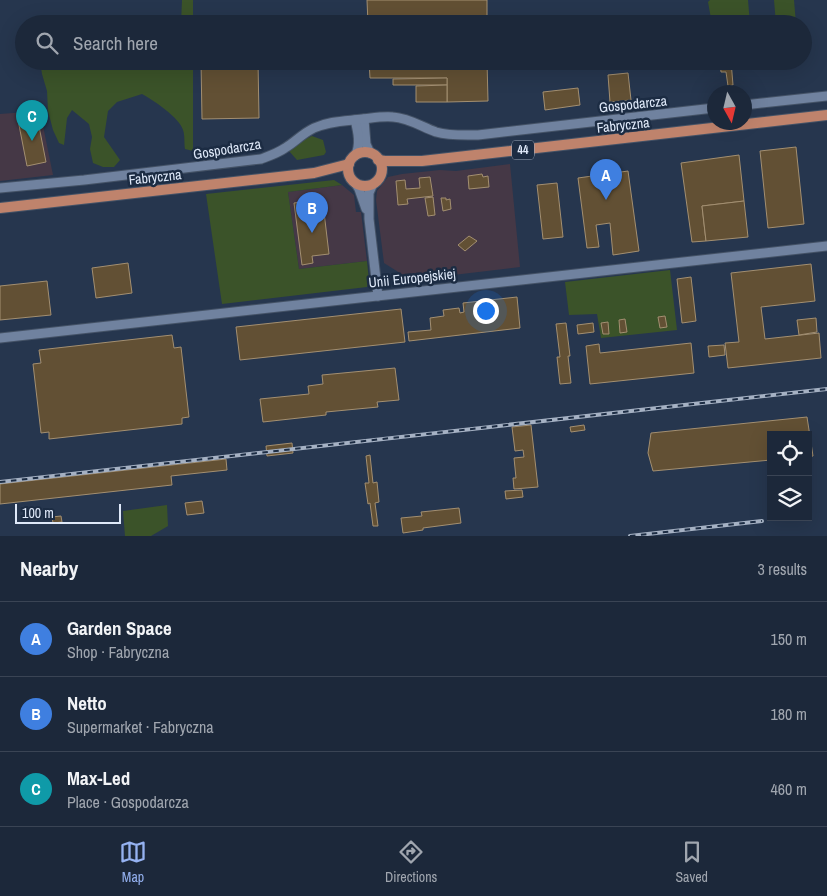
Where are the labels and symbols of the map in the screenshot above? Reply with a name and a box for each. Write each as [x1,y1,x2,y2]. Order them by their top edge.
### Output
north arrow [707,85,752,130]
street label: Gospodarcza [598,91,669,117]
pin: C [16,100,48,141]
street label: Fabryczna [596,113,651,137]
street label: Gospodarcza [192,135,263,163]
road number: 44 [512,140,534,160]
pin: A [590,159,622,200]
street label: Fabryczna [128,165,183,189]
pin: B [296,192,328,233]
street label: Unii Europejskiej [368,264,456,292]
your location [473,298,499,324]
scale bar [15,501,121,524]

